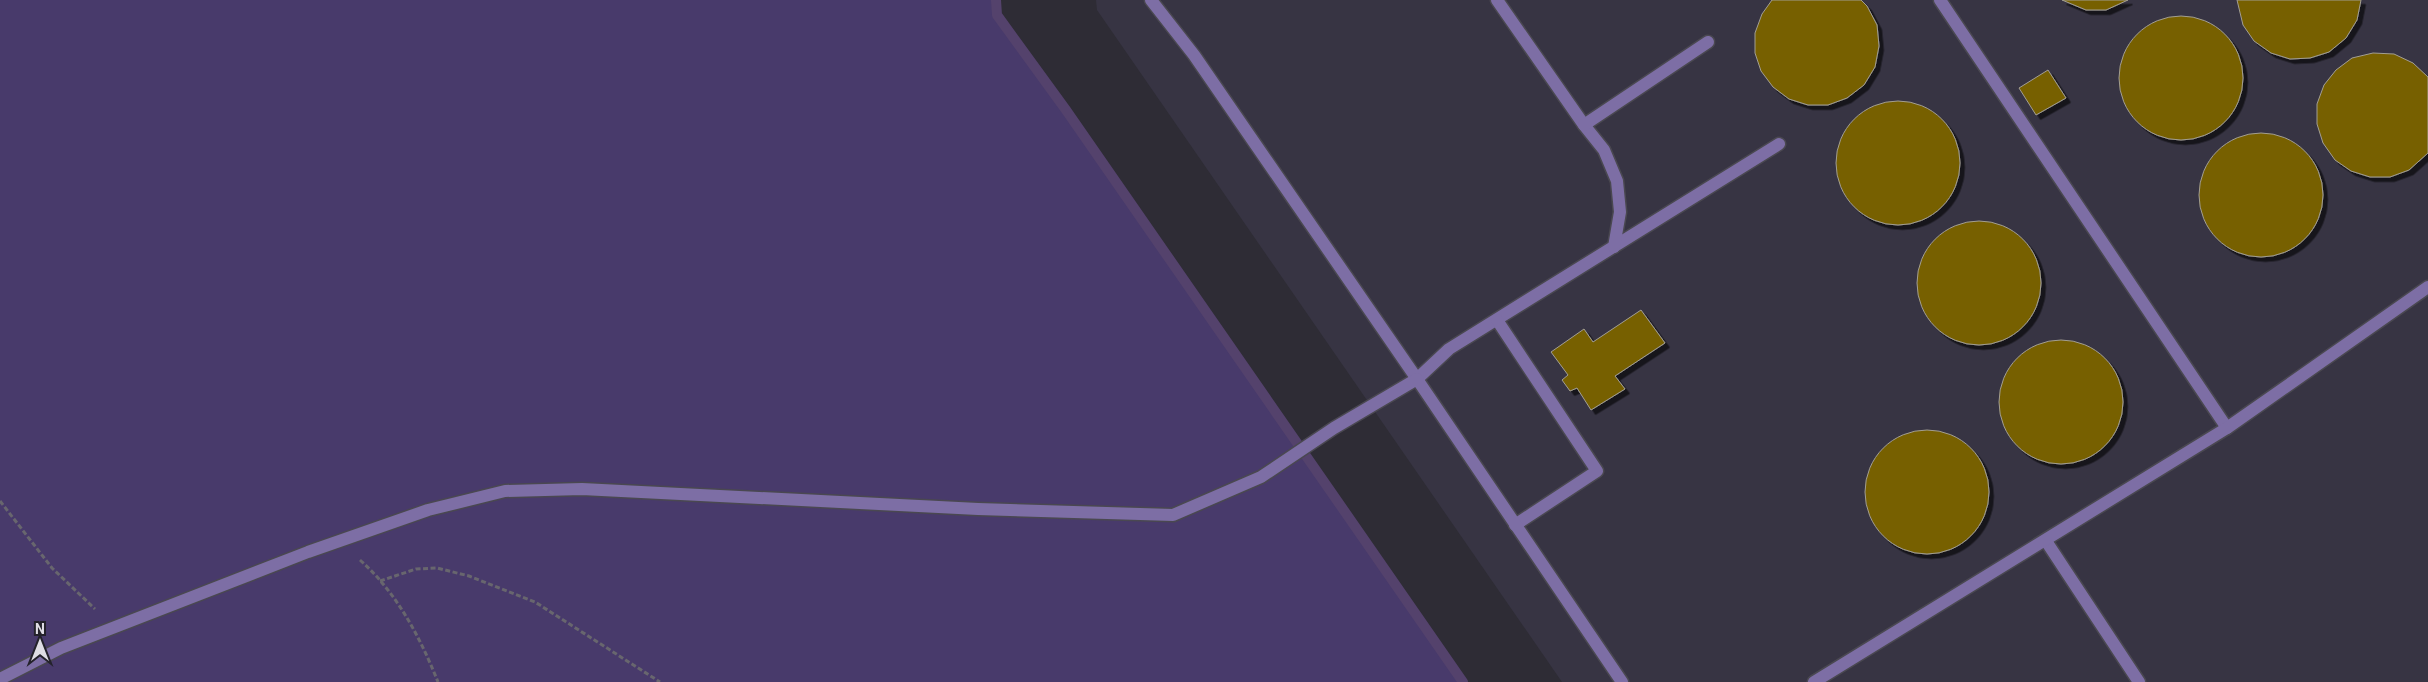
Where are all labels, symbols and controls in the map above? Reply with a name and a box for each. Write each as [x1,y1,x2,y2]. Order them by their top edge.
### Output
north arrow [15,617,65,667]
text: N [35,621,45,637]

